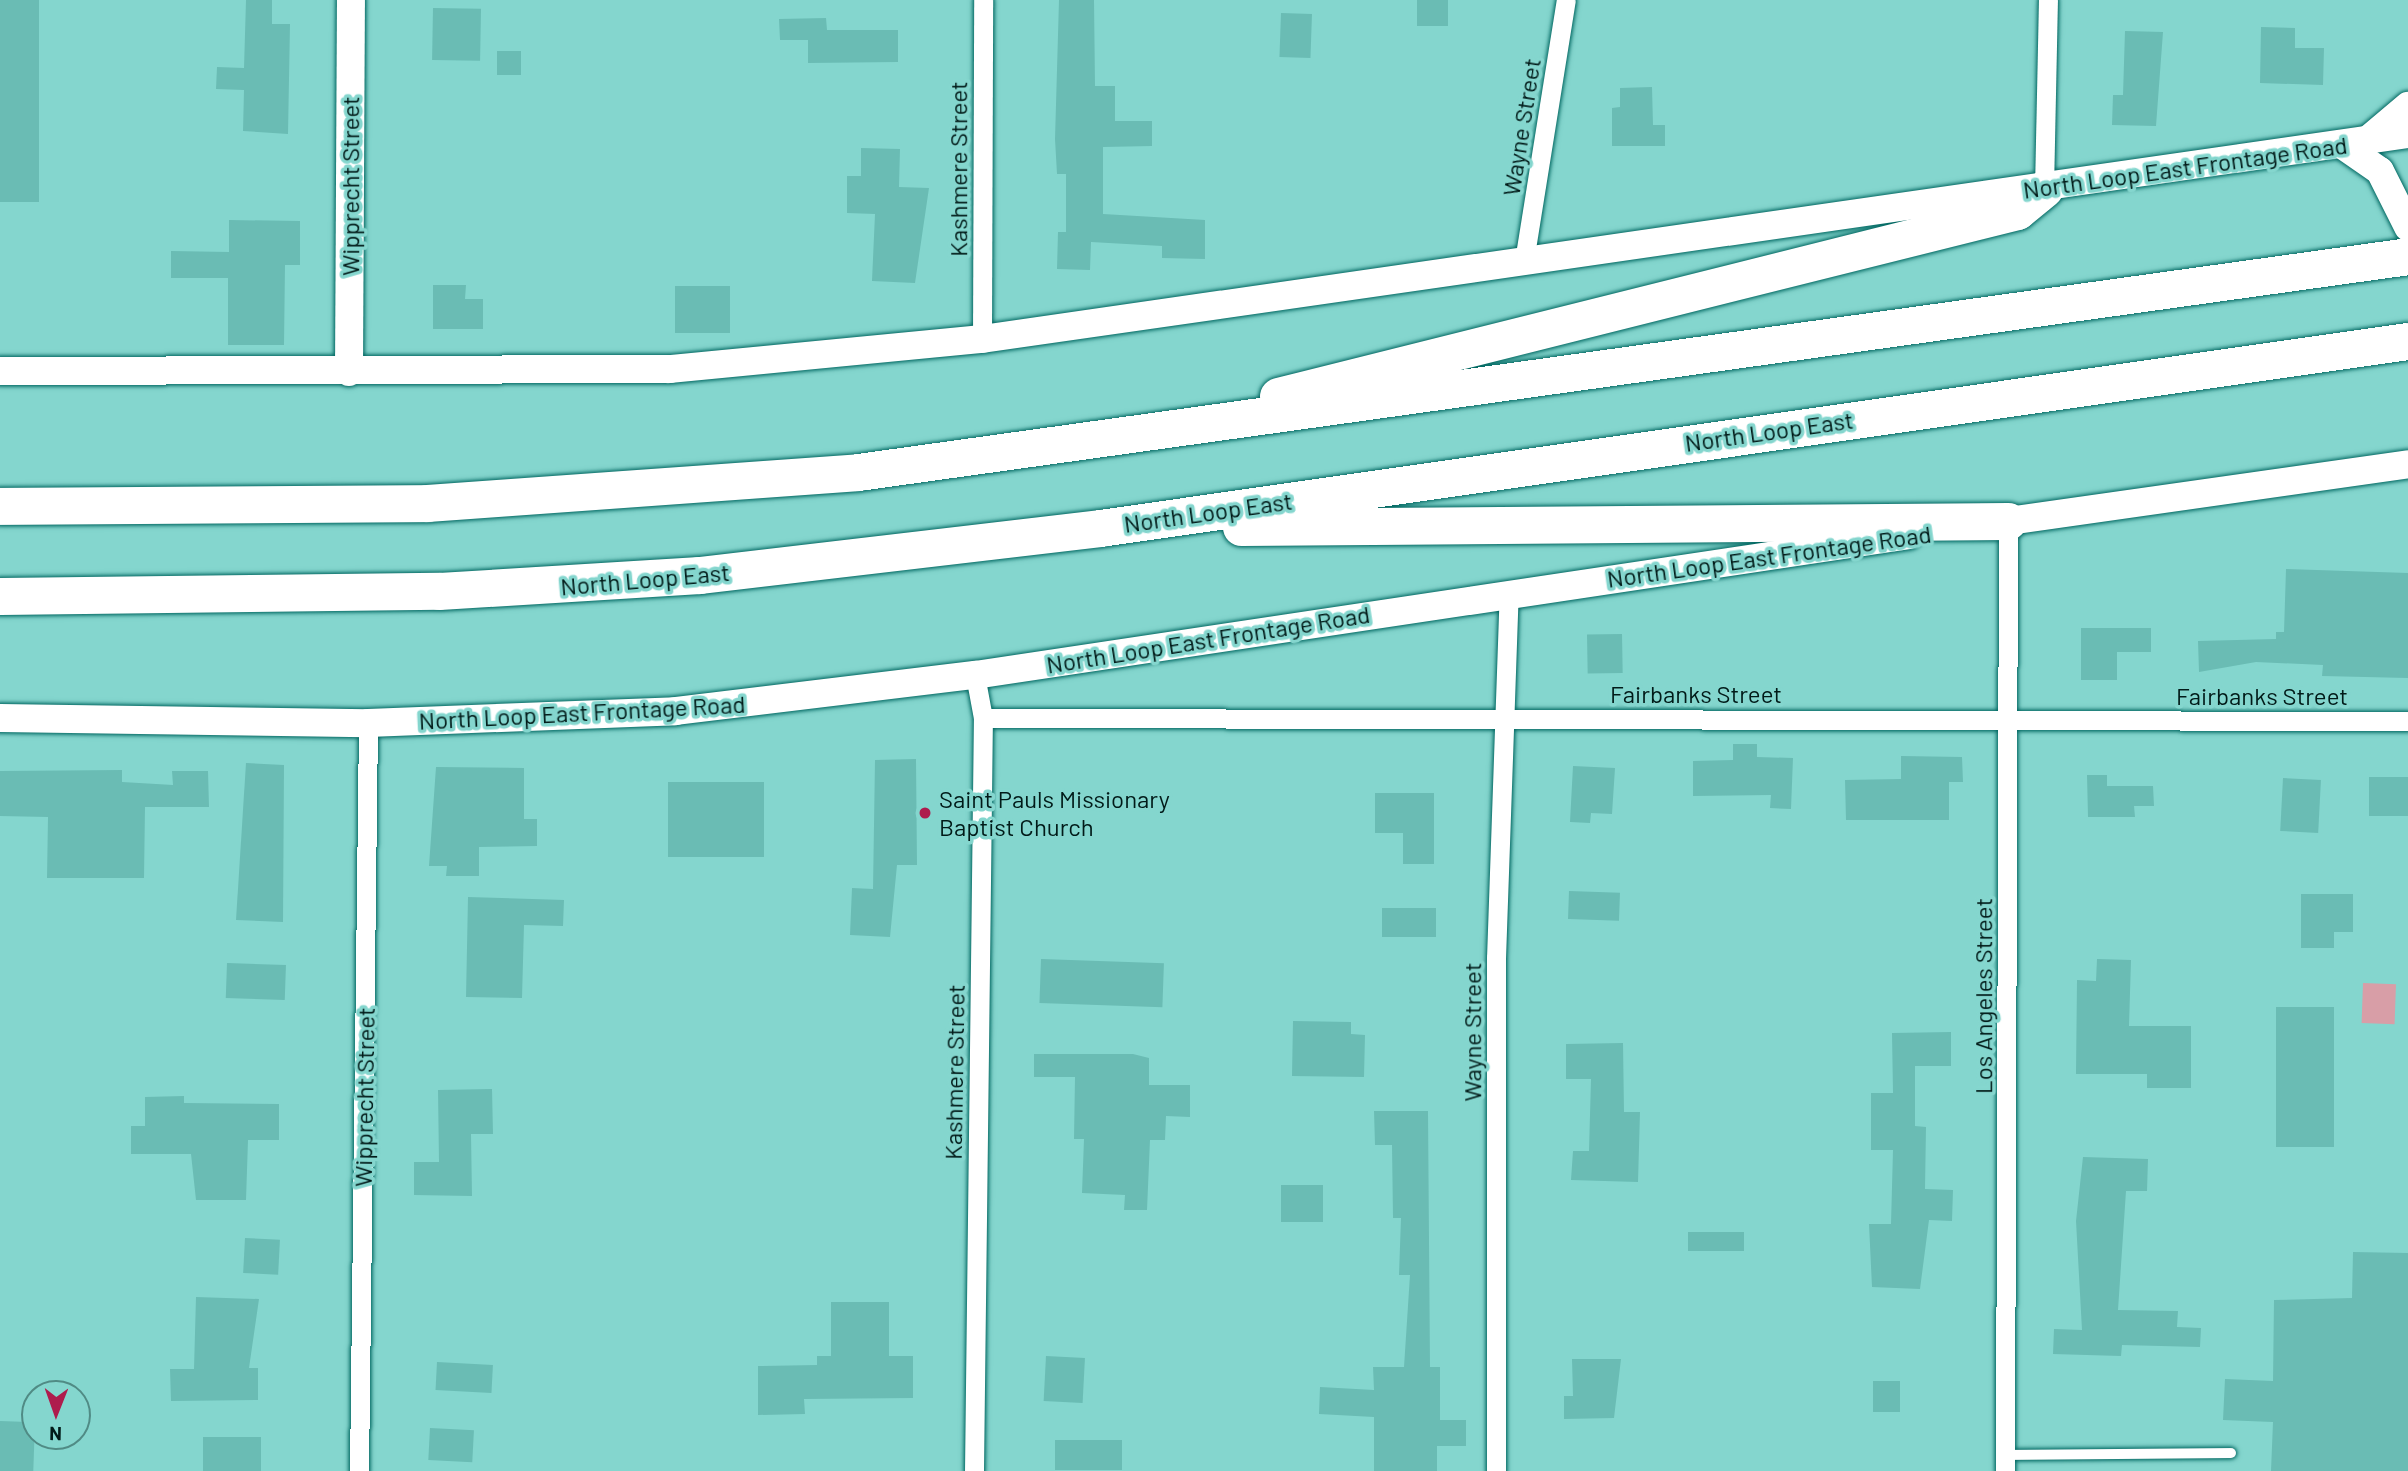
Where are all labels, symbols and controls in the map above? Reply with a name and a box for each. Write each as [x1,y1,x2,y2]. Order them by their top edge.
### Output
street label: Wayne Street [1496,56,1546,198]
street label: Kashmere Street [944,81,972,257]
street label: Wipprecht Street [336,96,364,276]
street label: North Loop East Frontage Road [2021,130,2349,204]
street label: North Loop East [1683,405,1855,457]
street label: North Loop East [1122,486,1294,538]
street label: North Loop East Frontage Road [1605,519,1933,593]
street label: North Loop East [559,557,731,601]
street label: North Loop East Frontage Road [1044,599,1372,679]
street label: Fairbanks Street [1610,680,1782,708]
street label: Fairbanks Street [2176,682,2348,710]
street label: North Loop East Frontage Road [418,689,746,735]
place label: Saint Pauls Missionary Baptist Church [939,785,1170,841]
marker: Saint Pauls Missionary Baptist Church [917,805,933,821]
street label: Los Angeles Street [1969,898,1997,1094]
street label: Wayne Street [1458,963,1486,1101]
street label: Kashmere Street [938,984,970,1160]
street label: Wipprecht Street [348,1007,380,1187]
north arrow [21,1380,91,1450]
text: N [49,1423,62,1446]

